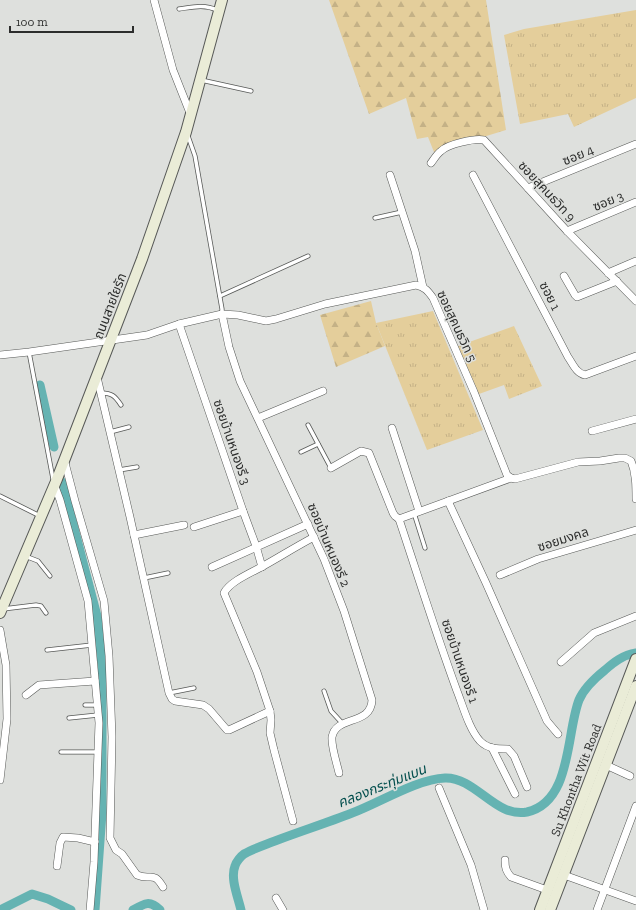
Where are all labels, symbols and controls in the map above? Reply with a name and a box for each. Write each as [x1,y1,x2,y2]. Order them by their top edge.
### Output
scale bar [10,8,133,34]
text: 100 m [16,15,48,29]
street label: ซอย 4 [560,142,596,168]
street label: ซอยสุคนธวิท 9 [515,158,579,224]
street label: ซอย 3 [590,188,626,214]
street label: ถนนสายใยรัก [91,271,129,341]
street label: ซอย 1 [536,279,564,313]
street label: ซอยสุคนธวิท 5 [434,288,480,364]
street label: ซอยบ้านหนองรี 3 [210,397,254,487]
street label: ซอยบ้านหนองรี 2 [305,501,354,589]
street label: ซอยมงคล [536,524,590,554]
street label: ซอยบ้านหนองรี 1 [439,617,481,705]
street label: Su Khontha Wit Road [548,722,604,838]
water label: คลองกระทุ่มแบน [335,760,430,812]

